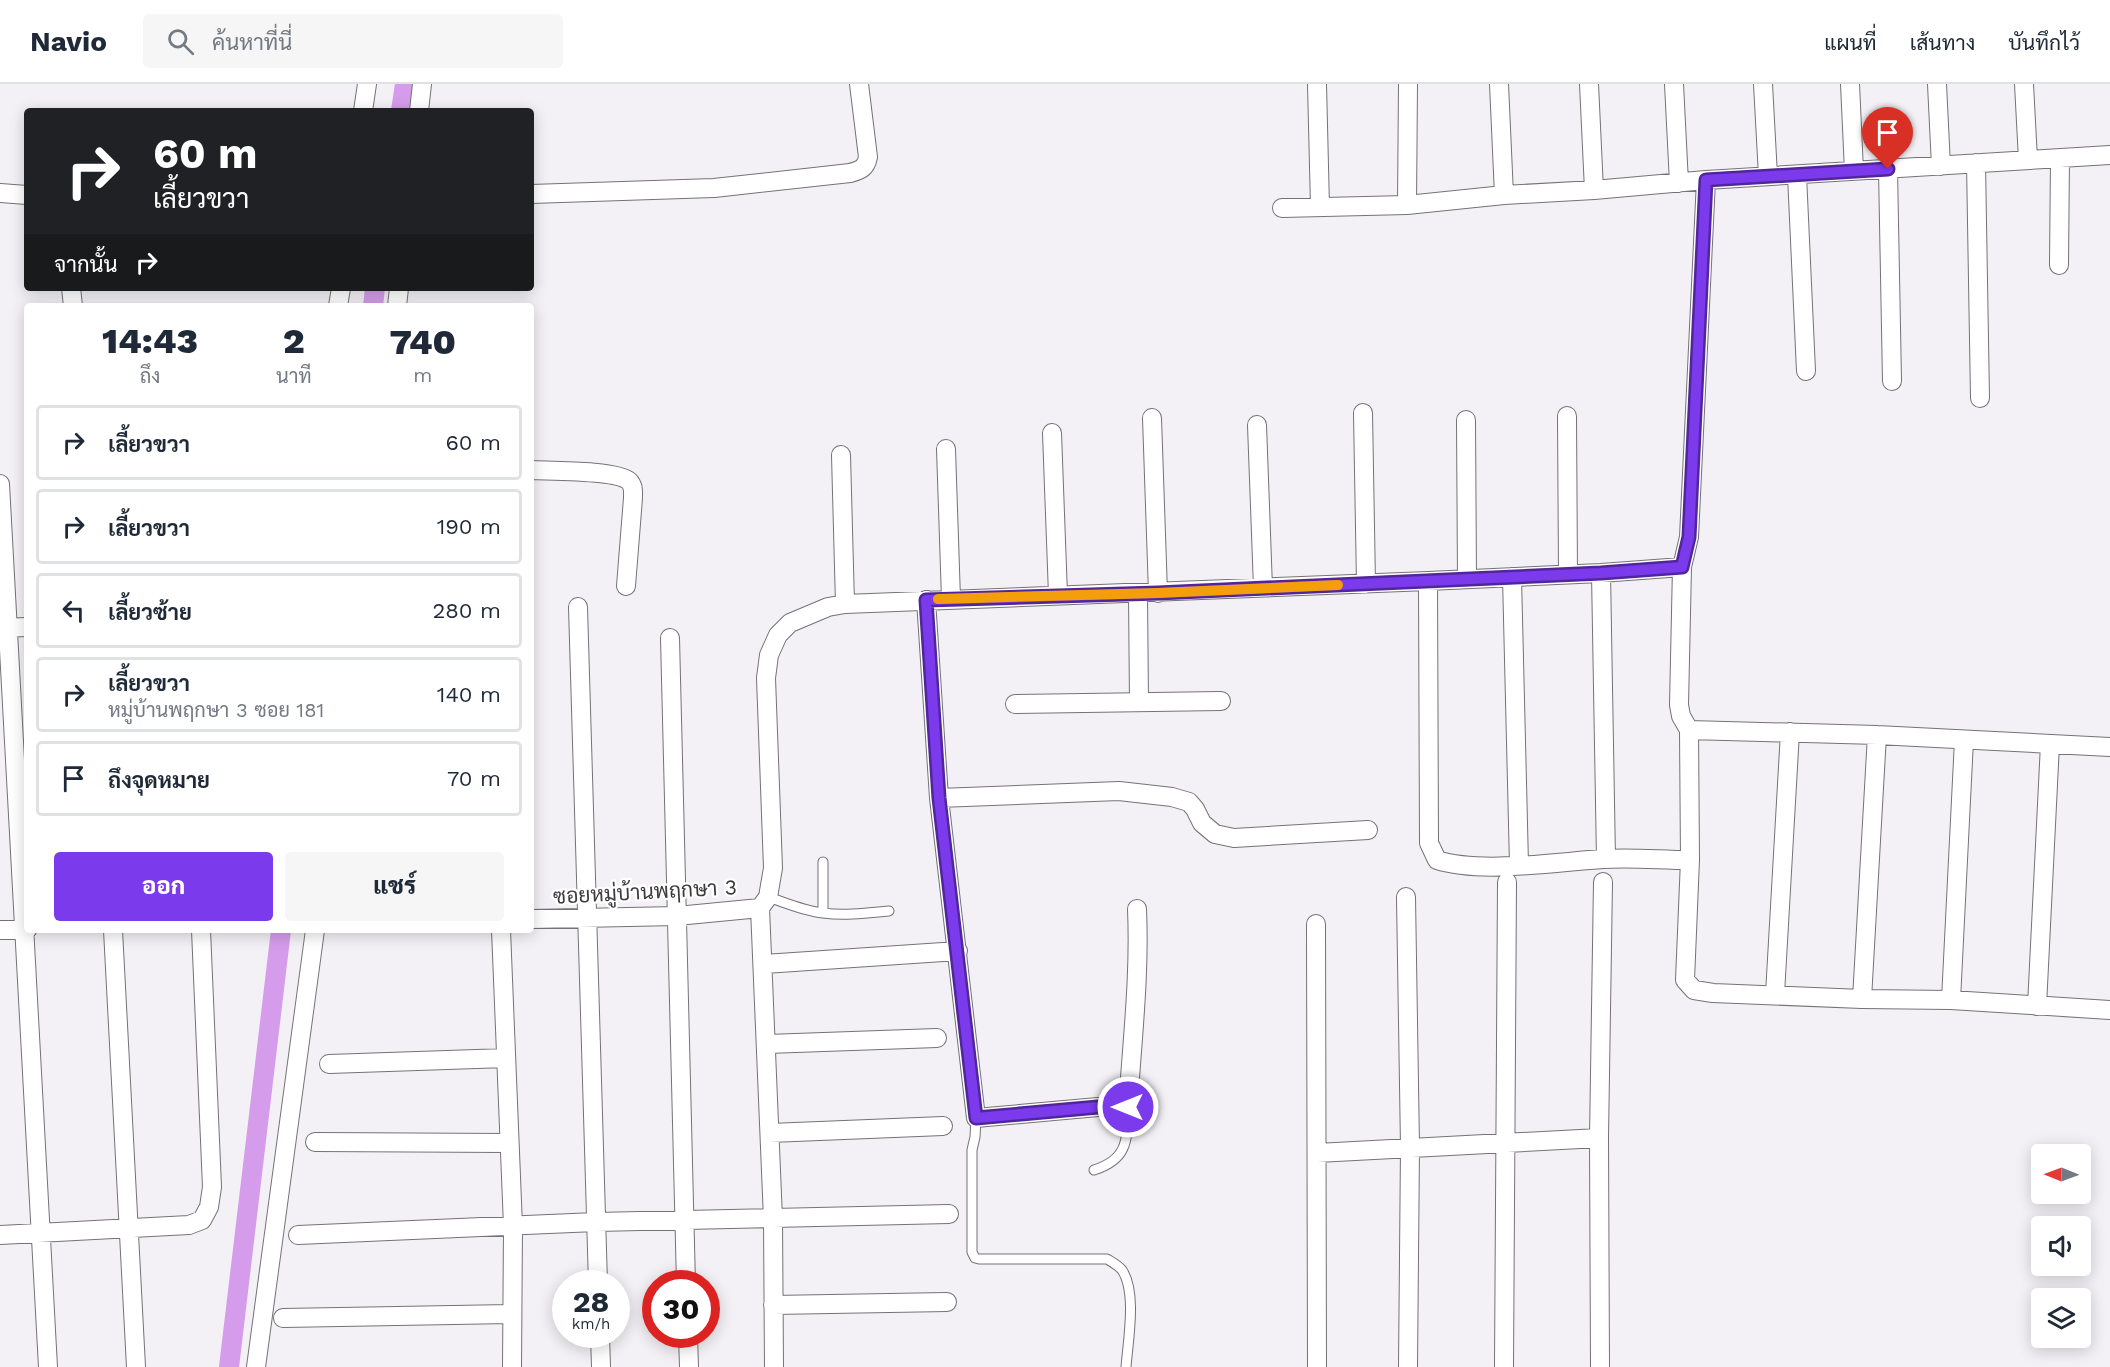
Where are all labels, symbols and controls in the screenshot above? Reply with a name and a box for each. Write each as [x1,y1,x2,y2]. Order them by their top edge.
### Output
search box [143,14,563,68]
text: Navio [30,25,107,58]
icon: search [164,25,197,58]
text: ค้นหาที่นี่ [212,30,292,55]
text: แผนที่ [1824,30,1877,55]
text: เส้นทาง [1910,30,1975,55]
text: บันทึกไว้ [2008,30,2080,55]
pin [1862,107,1913,169]
icon: arrive [1871,116,1904,149]
text: 60 m [153,129,257,178]
icon: right [54,132,132,210]
text: เลี้ยวขวา [153,183,249,215]
icon: right [130,246,163,279]
text: จากนั้น [54,252,118,277]
text: 14:43 [102,320,198,362]
text: 2 [283,320,305,362]
text: 740 [390,321,456,363]
text: m [413,363,432,387]
text: ถึง [140,364,160,388]
text: นาที [276,364,312,388]
icon: right [57,426,90,459]
text: 60 m [445,430,501,455]
text: เลี้ยวขวา [108,432,190,457]
icon: right [57,510,90,543]
text: 190 m [437,514,501,539]
text: เลี้ยวขวา [108,516,190,541]
icon: left [57,594,90,627]
text: 280 m [432,598,501,623]
text: เลี้ยวซ้าย [108,600,192,625]
text: เลี้ยวขวา [108,671,190,696]
icon: right [57,678,90,711]
text: 140 m [437,682,501,707]
text: หมู่บ้านพฤกษา 3 ซอย 181 [108,698,324,722]
icon: arrive [57,762,90,795]
text: 70 m [447,766,501,791]
text: ถึงจุดหมาย [108,768,210,793]
button: ออก [54,852,273,921]
button: แชร์ [285,852,504,921]
street label: ซอยหมู่บ้านพฤกษา 3 [553,874,738,912]
position arrow [1096,1075,1160,1139]
north arrow [2031,1144,2091,1204]
map controls [2031,1144,2091,1348]
button: sound [2031,1216,2091,1276]
speed limit sign: 30 [642,1270,720,1348]
text: 28 [573,1284,609,1319]
button: layers [2031,1288,2091,1348]
text: km/h [572,1315,610,1333]

